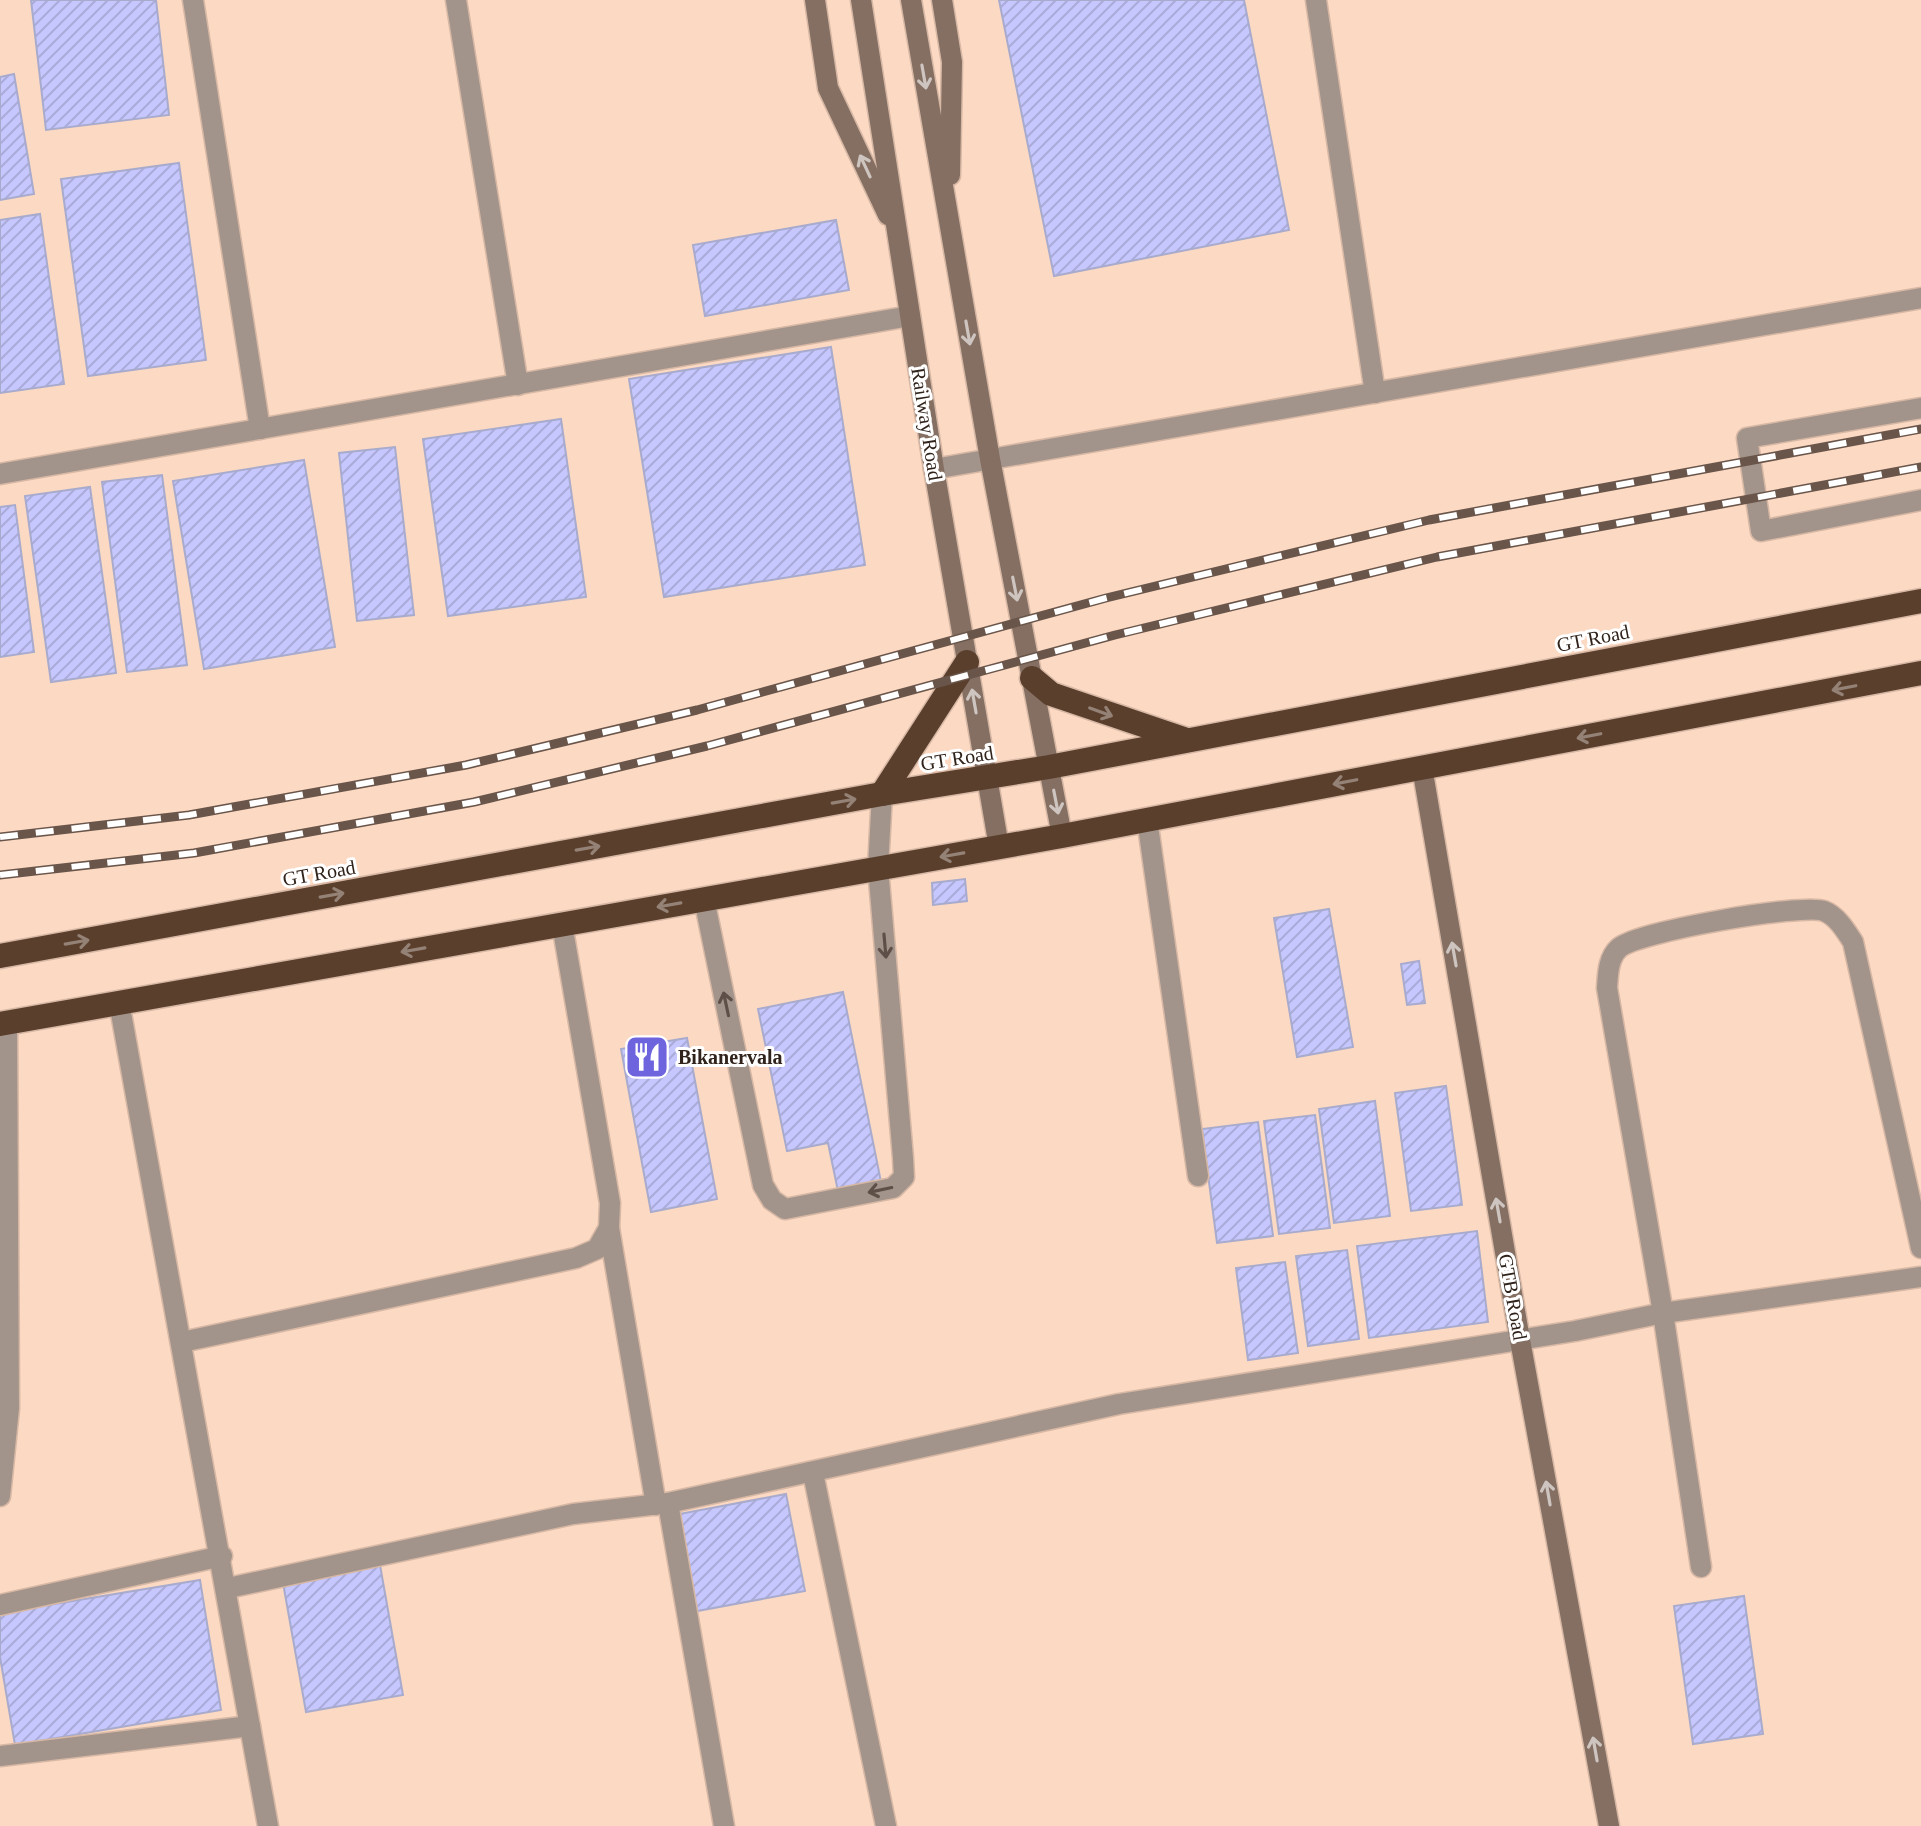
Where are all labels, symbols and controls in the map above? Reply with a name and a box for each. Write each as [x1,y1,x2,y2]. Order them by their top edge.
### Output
one-way arrow [917,64,932,89]
one-way arrow [857,154,872,178]
one-way arrow [961,320,976,345]
street label: Railway Road [906,366,947,482]
one-way arrow [1008,576,1023,601]
street label: GT Road [1555,620,1631,656]
one-way arrow [1832,681,1858,696]
one-way arrow [966,689,981,714]
one-way arrow [1088,706,1113,720]
one-way arrow [1577,730,1602,745]
street label: GT Road [919,741,995,775]
one-way arrow [1333,775,1359,790]
one-way arrow [1049,789,1064,814]
one-way arrow [831,793,856,808]
one-way arrow [575,840,600,855]
one-way arrow [940,849,965,864]
street label: GT Road [281,856,357,890]
one-way arrow [319,887,345,902]
one-way arrow [656,899,682,914]
one-way arrow [878,932,893,959]
one-way arrow [63,934,89,949]
one-way arrow [1446,941,1461,967]
one-way arrow [400,944,426,959]
one-way arrow [717,991,732,1017]
restaurant icon: Bikanervala [623,1033,671,1081]
place label: Bikanervala [678,1046,782,1068]
one-way arrow [868,1183,894,1198]
one-way arrow [1489,1198,1504,1223]
street label: GTB Road [1495,1252,1531,1342]
one-way arrow [1540,1481,1555,1507]
one-way arrow [1586,1737,1601,1762]

